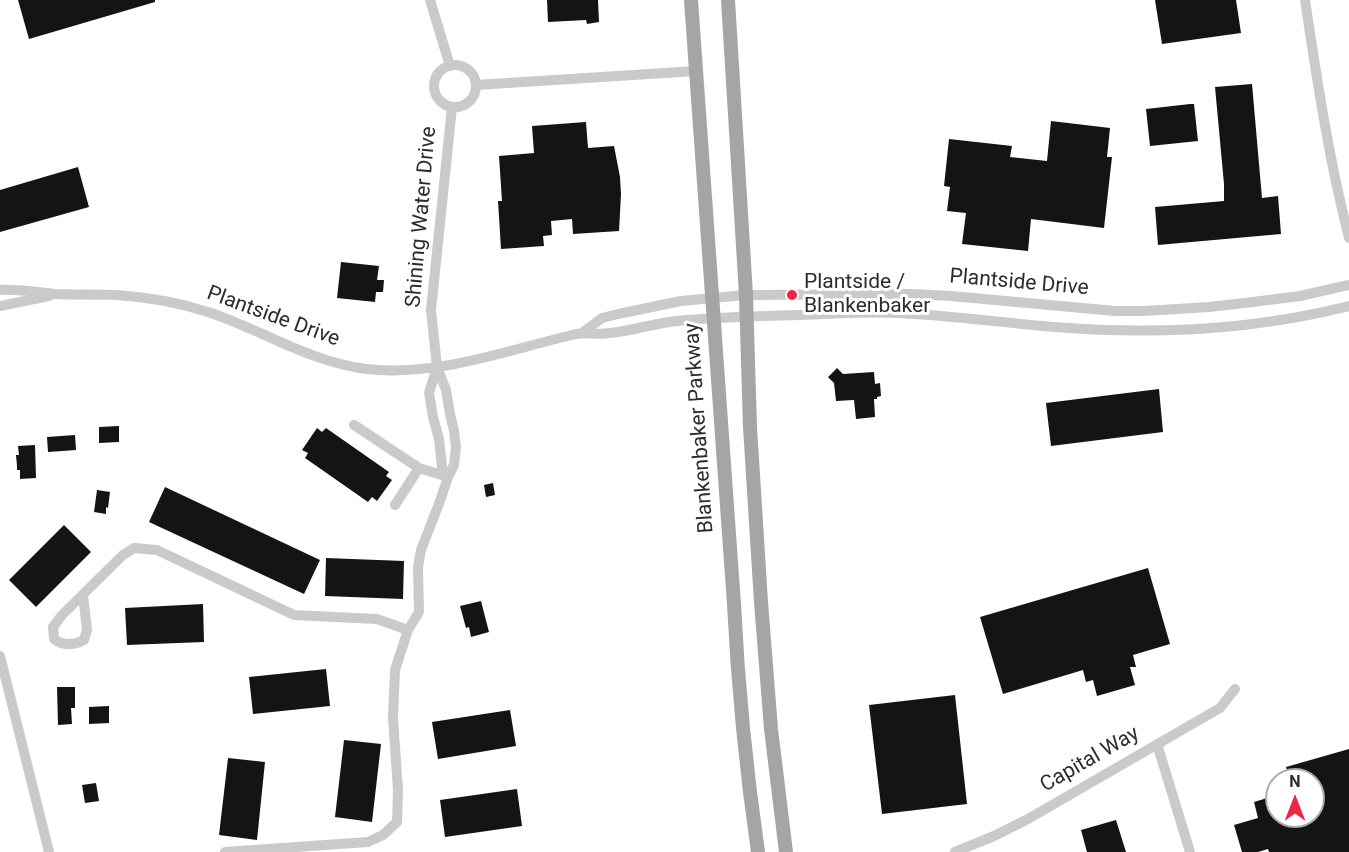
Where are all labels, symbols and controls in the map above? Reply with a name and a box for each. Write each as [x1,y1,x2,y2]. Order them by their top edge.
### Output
street label: Shining Water Drive [402,125,442,309]
street label: Plantside Drive [948,264,1090,302]
place label: Plantside / Blankenbaker [804,270,930,320]
street label: Plantside Drive [203,281,343,353]
marker: Plantside / Blankenbaker [785,288,799,302]
street label: Blankenbaker Parkway [680,322,720,534]
street label: Capital Way [1036,722,1144,798]
north arrow [1265,768,1325,828]
text: N [1289,772,1301,791]

